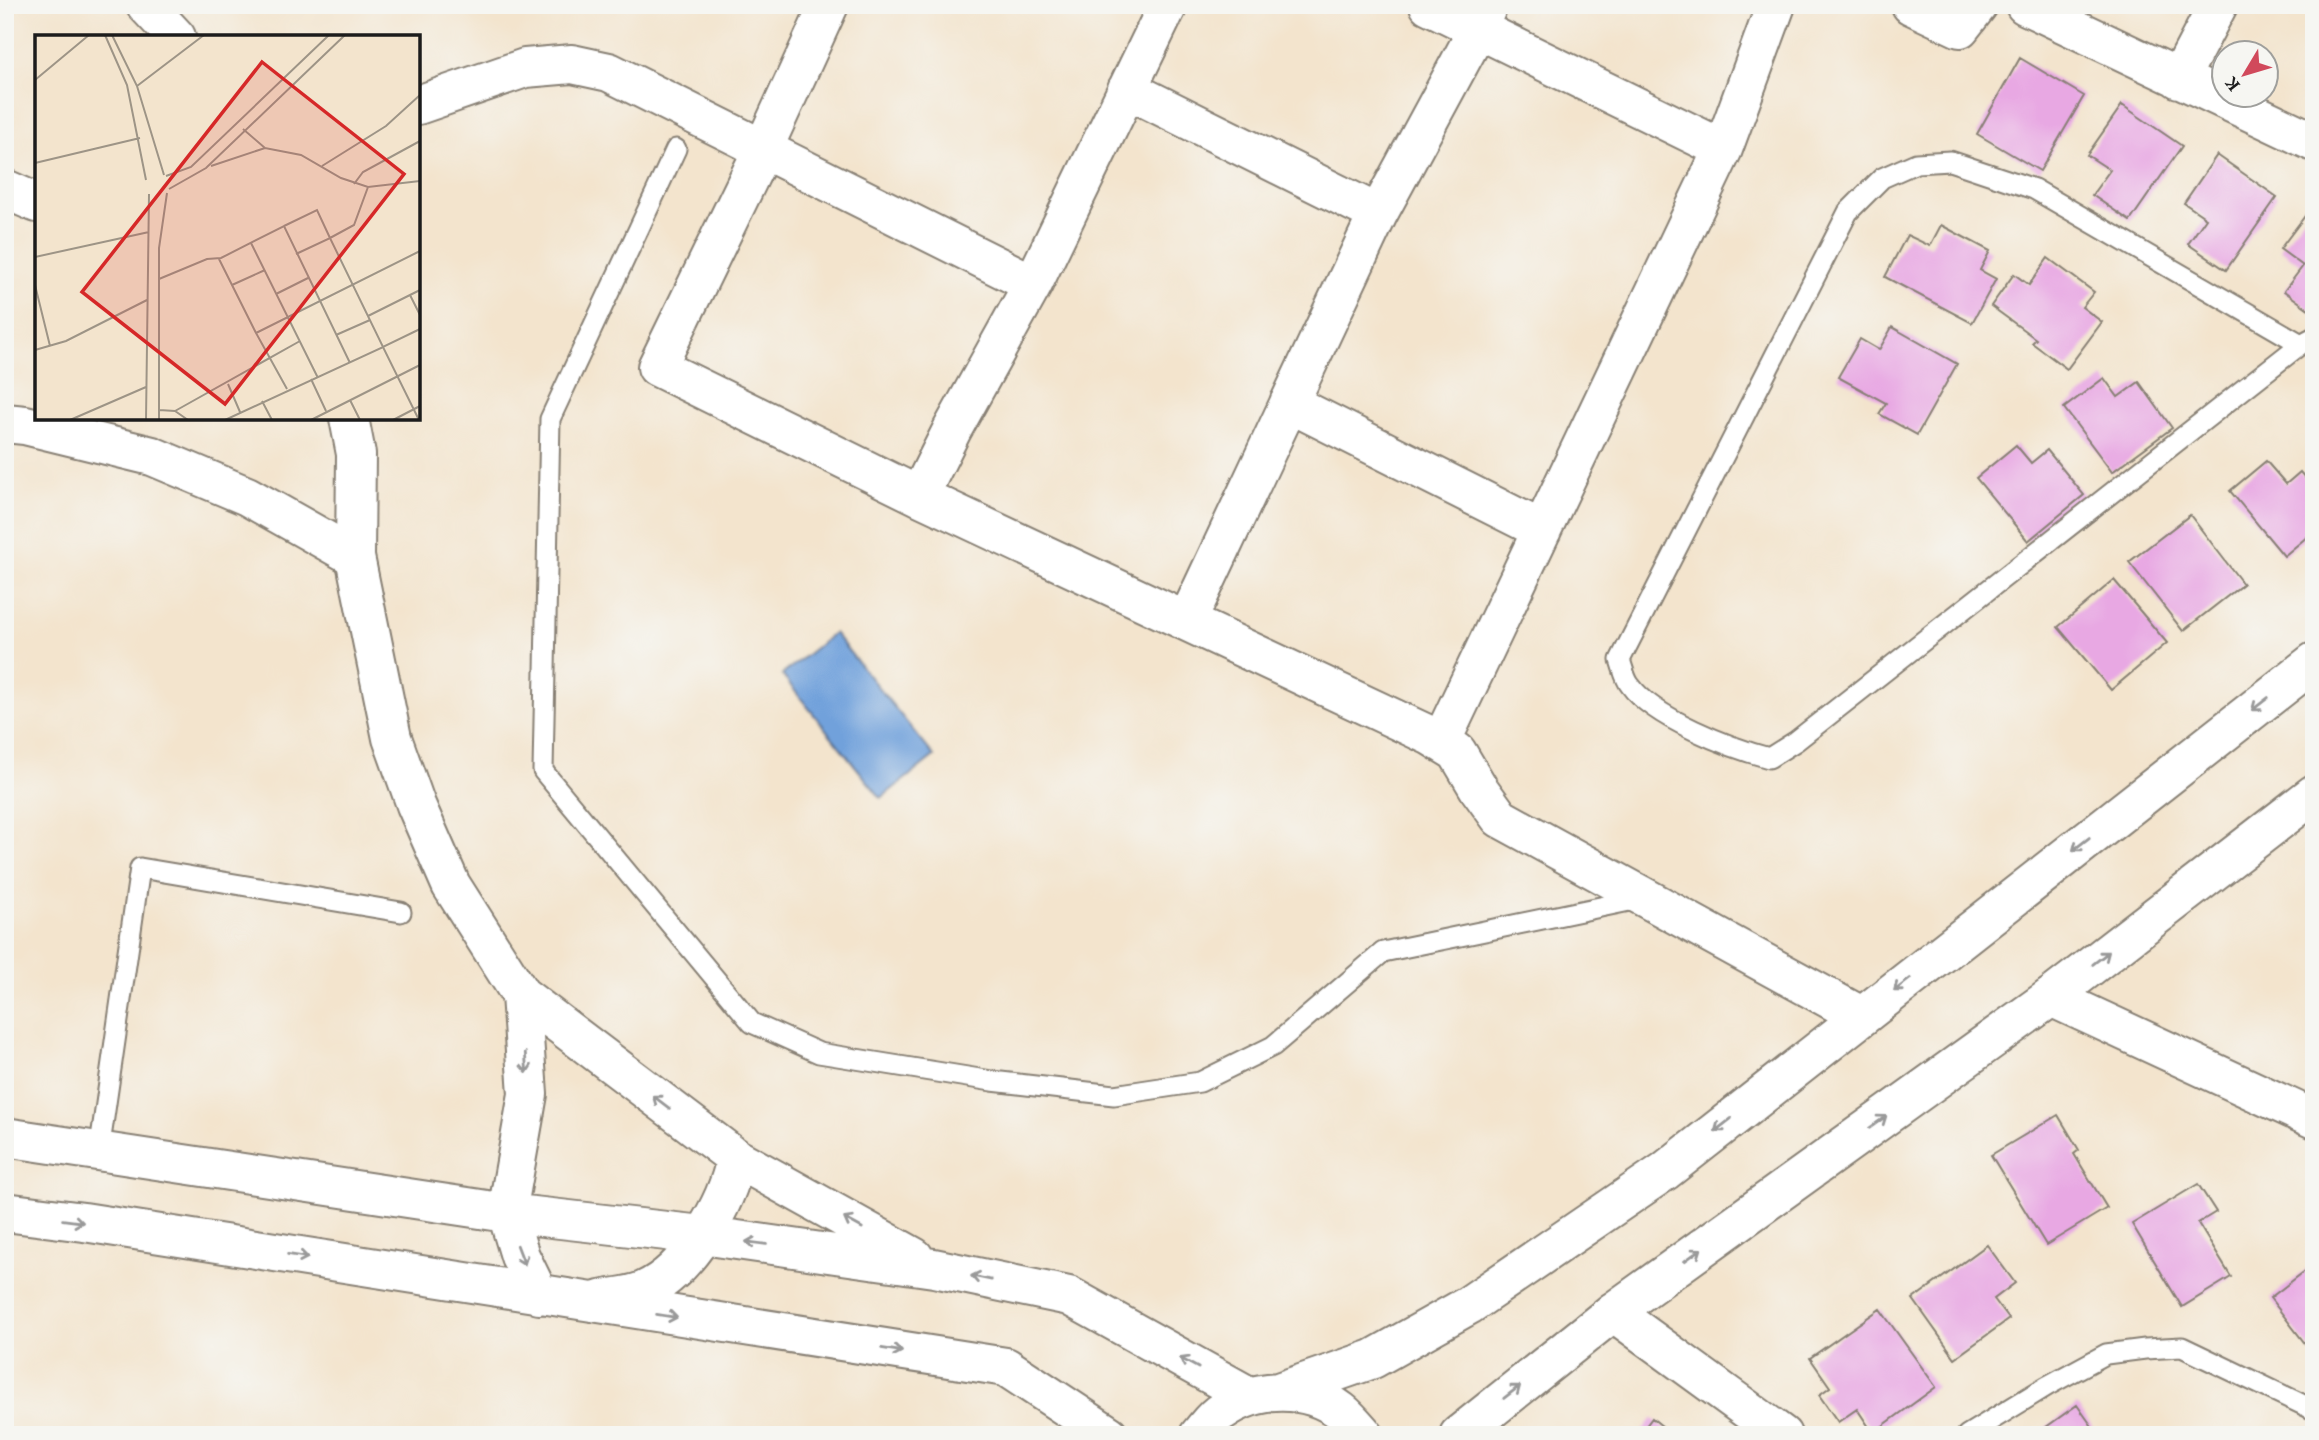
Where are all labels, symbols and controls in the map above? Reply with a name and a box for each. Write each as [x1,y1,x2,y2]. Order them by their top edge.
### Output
inset map [35,35,420,420]
north arrow [2210,38,2280,108]
text: K [2217,71,2246,98]
one-way arrow [2251,697,2270,712]
one-way arrow [2072,837,2090,852]
one-way arrow [2091,951,2110,966]
one-way arrow [1893,977,1911,992]
one-way arrow [520,1051,533,1073]
one-way arrow [652,1095,671,1110]
one-way arrow [1868,1114,1887,1129]
one-way arrow [1714,1118,1732,1133]
one-way arrow [61,1214,84,1227]
one-way arrow [844,1216,864,1230]
one-way arrow [745,1236,768,1249]
one-way arrow [515,1244,528,1265]
one-way arrow [1684,1247,1702,1262]
one-way arrow [286,1250,309,1263]
one-way arrow [970,1270,993,1284]
one-way arrow [656,1309,678,1322]
one-way arrow [880,1344,903,1357]
one-way arrow [1180,1356,1200,1370]
one-way arrow [1503,1385,1521,1400]

